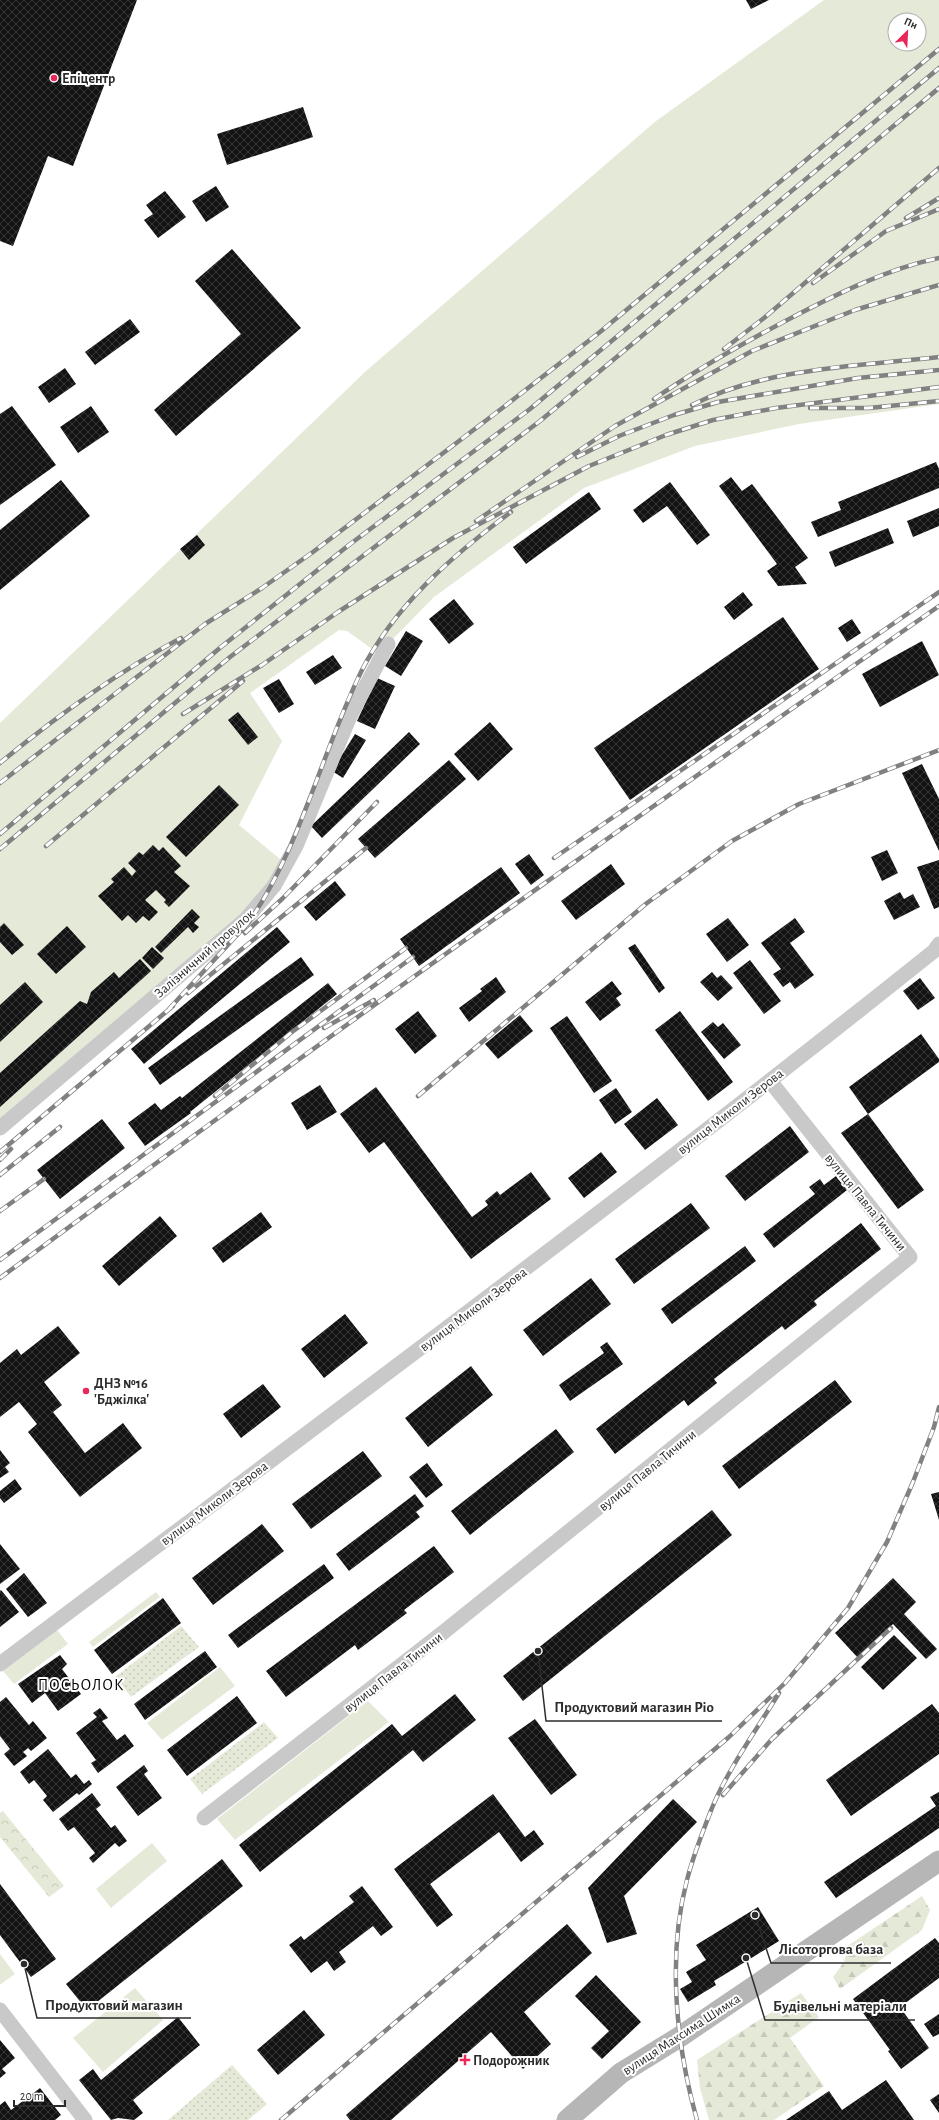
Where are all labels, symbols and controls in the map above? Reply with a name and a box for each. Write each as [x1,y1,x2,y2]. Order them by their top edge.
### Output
north arrow [887,12,927,52]
text: Пн [902,16,919,31]
place label: Епіцентр [62,72,115,86]
marker: Епіцентр [49,73,59,83]
street label: Залізничний провулок [152,906,258,1001]
street label: вулиця Миколи Зерова [675,1066,787,1157]
street label: вулиця Павла Тичини [822,1151,909,1254]
street label: вулиця Миколи Зерова [418,1265,530,1354]
place label: ДНЗ №16 'Бджілка' [94,1377,149,1407]
marker: ДНЗ №16 'Бджілка' [81,1386,91,1396]
street label: вулиця Павла Тичини [596,1427,699,1514]
street label: вулиця Миколи Зерова [159,1459,271,1548]
street label: вулиця Павла Тичини [342,1630,445,1715]
district label: ПОСЬОЛОК [38,1677,124,1693]
callout: Продуктовий магазин Ріо [546,1694,722,1721]
text: Продуктовий магазин Ріо [554,1700,714,1715]
callout: Лісоторгова база [771,1936,891,1963]
text: Лісоторгова база [779,1942,883,1957]
callout: Продуктовий магазин [37,1991,191,2018]
street label: вулиця Максима Шимка [620,1991,743,2078]
callout: Будівельні матеріали [765,1993,915,2020]
text: Продуктовий магазин [45,1998,183,2013]
text: Будівельні матеріали [773,1999,907,2014]
place label: Подорожник [473,2054,549,2068]
marker: Подорожник [460,2055,470,2065]
scale bar [14,2082,65,2108]
text: 20 m [20,2090,43,2102]

